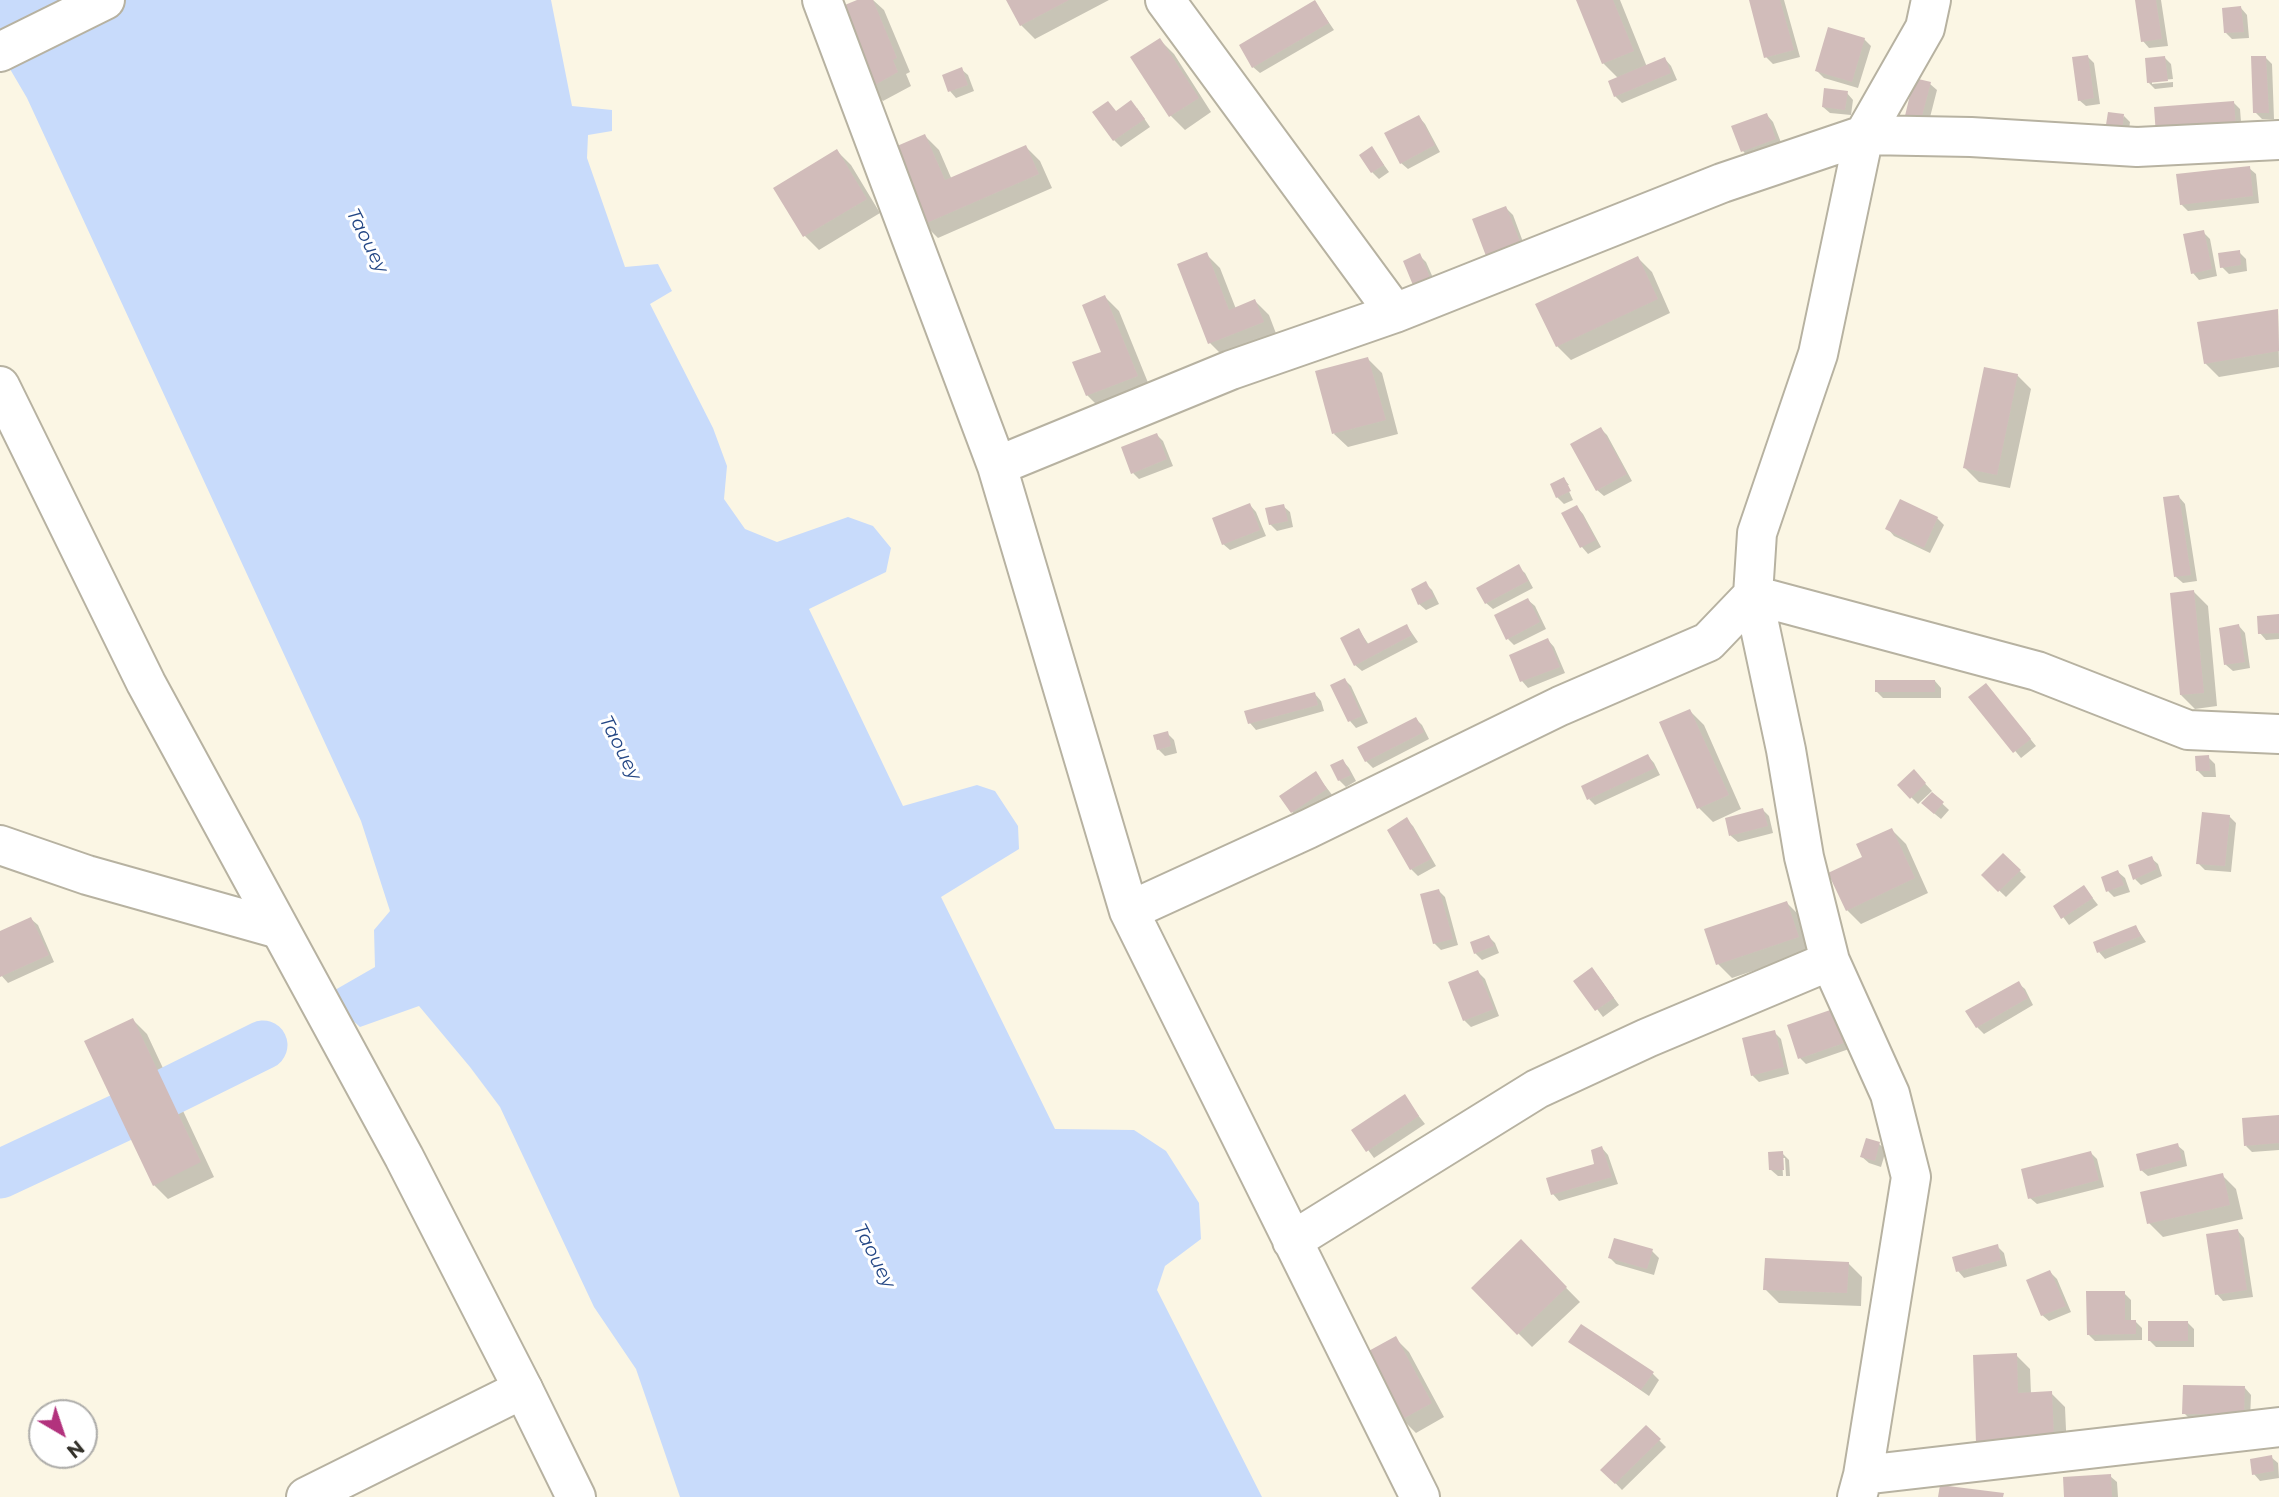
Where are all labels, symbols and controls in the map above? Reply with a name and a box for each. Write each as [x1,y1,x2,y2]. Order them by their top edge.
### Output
water label: Taouey [341,205,393,277]
water label: Taouey [594,712,646,784]
water label: Taouey [848,1220,900,1292]
north arrow [28,1399,98,1469]
text: N [62,1435,88,1463]

